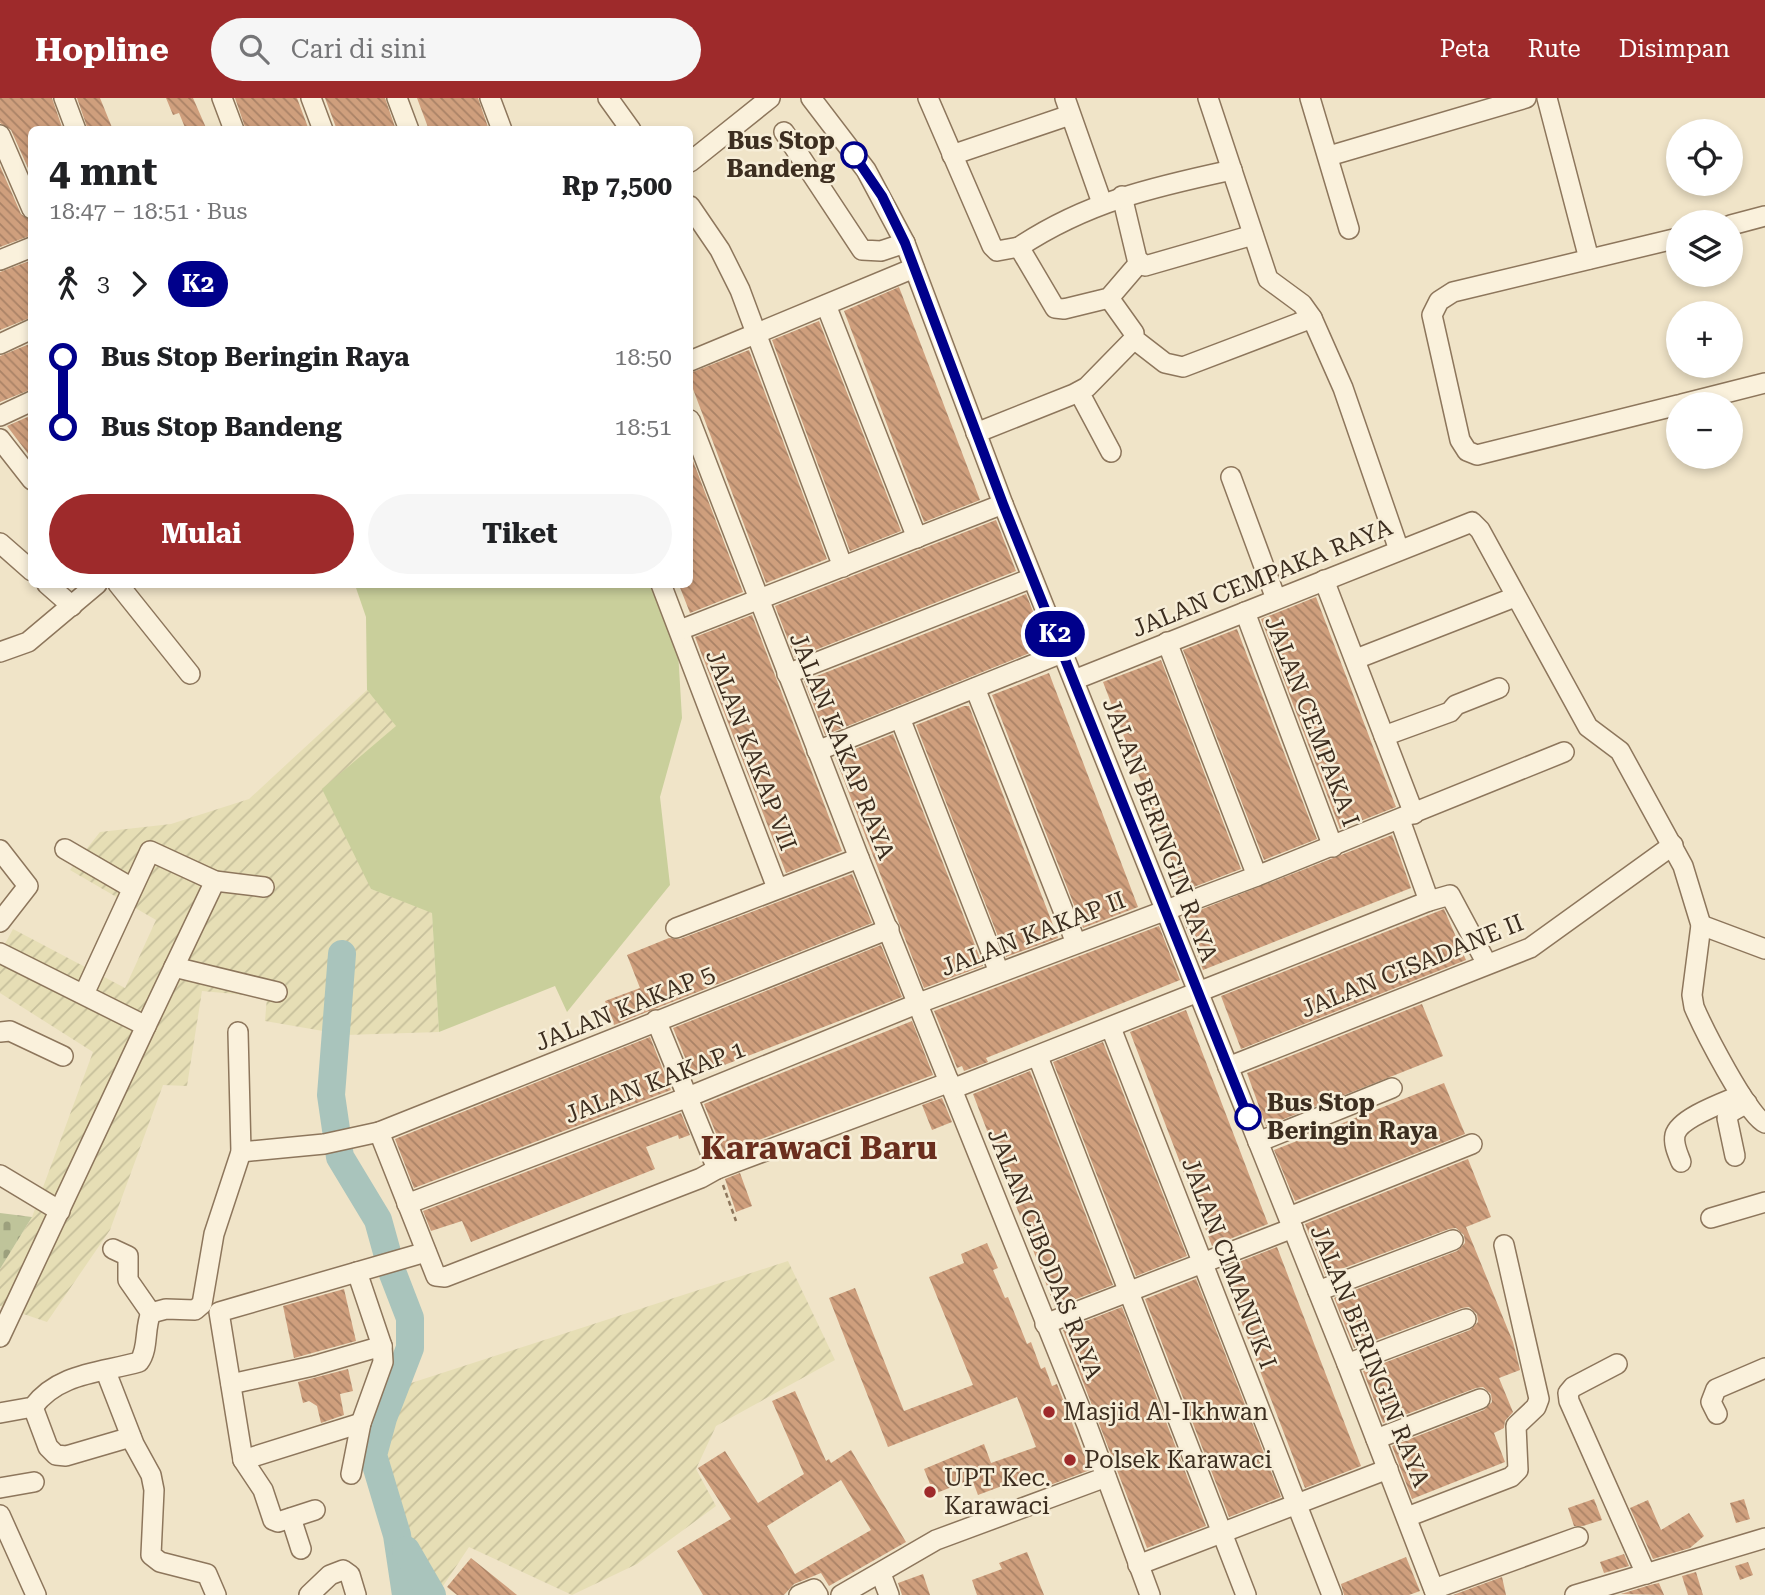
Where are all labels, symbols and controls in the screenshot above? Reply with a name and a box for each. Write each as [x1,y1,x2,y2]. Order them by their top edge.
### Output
search box [211,18,701,81]
text: Hopline [35,30,169,69]
icon: search [235,30,273,68]
text: Cari di sini [291,34,426,64]
text: Peta [1440,35,1490,63]
text: Rute [1528,35,1581,63]
text: Disimpan [1619,35,1730,63]
map controls [1666,119,1743,469]
button: locate [1666,119,1743,196]
place label: Bus Stop Bandeng [727,127,835,183]
marker: Bus Stop Bandeng [841,142,867,168]
text: 4 mnt [49,150,157,194]
text: Rp 7,500 [562,171,672,201]
text: 18:47 – 18:51 · Bus [49,198,247,225]
button: layers [1666,210,1743,287]
icon: walk [49,265,87,303]
icon: forward [120,265,158,303]
text: 3 [97,270,110,297]
text: K2 [182,270,214,298]
button: + [1666,301,1743,378]
text: Bus Stop Beringin Raya [101,342,410,372]
text: 18:50 [615,344,672,371]
button: − [1666,392,1743,469]
text: Bus Stop Bandeng [101,412,342,442]
text: 18:51 [615,414,672,441]
button: Mulai [49,494,354,574]
button: Tiket [368,494,672,574]
street label: JALAN CEMPAKA RAYA [1128,513,1397,643]
line badge: K2 [1024,611,1086,657]
street label: JALAN CEMPAKA I [1259,612,1365,830]
text: K2 [1039,620,1071,648]
street label: JALAN KAKAP RAYA [784,629,900,864]
street label: JALAN KAKAP VII [700,646,802,854]
street label: JALAN BERINGIN RAYA [1097,694,1223,966]
street label: JALAN KAKAP II [937,886,1129,982]
street label: JALAN CISADANE II [1296,908,1528,1024]
street label: JALAN KAKAP 5 [531,959,719,1057]
street label: JALAN KAKAP 1 [561,1035,749,1129]
place label: Bus Stop Beringin Raya [1267,1089,1438,1145]
marker: Bus Stop Beringin Raya [1235,1104,1261,1130]
street label: JALAN CIBODAS RAYA [982,1124,1108,1384]
district label: Karawaci Baru [701,1129,937,1167]
street label: JALAN CIMANUK I [1176,1154,1282,1372]
street label: JALAN BERINGIN RAYA [1305,1221,1436,1491]
place label: Masjid Al-Ikhwan [1063,1398,1268,1426]
marker: Masjid Al-Ikhwan [1041,1404,1057,1420]
place label: Polsek Karawaci [1084,1446,1273,1474]
marker: Polsek Karawaci [1062,1452,1078,1468]
place label: UPT Kec. Karawaci [944,1464,1051,1520]
marker: UPT Kec. Karawaci [922,1484,938,1500]

